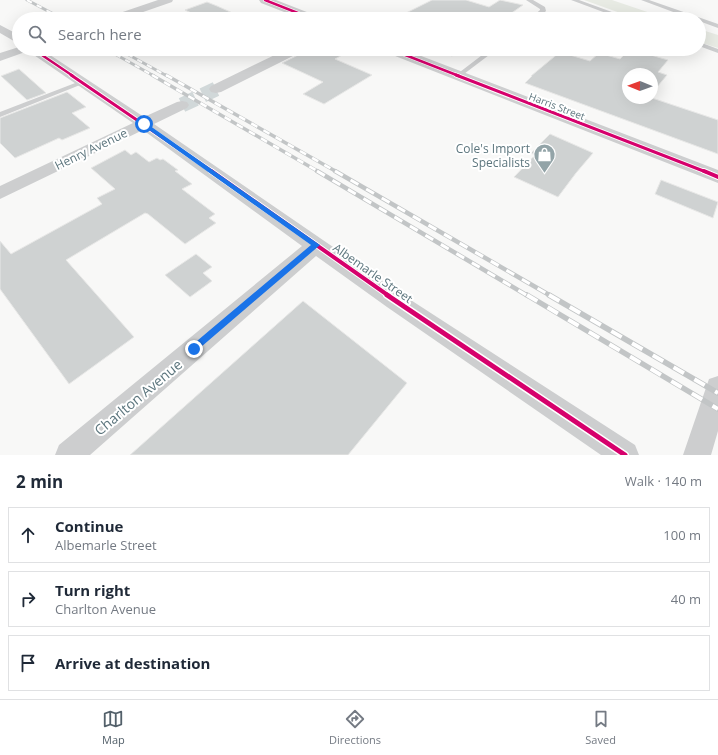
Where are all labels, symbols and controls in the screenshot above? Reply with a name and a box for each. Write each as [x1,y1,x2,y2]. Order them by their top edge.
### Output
search box [12,12,706,56]
icon: search [26,23,48,45]
text: Search here [58,24,142,44]
north arrow [622,68,658,104]
street label: Harris Street [527,89,587,123]
route start [135,115,153,133]
street label: Henry Avenue [52,124,130,174]
place label: Cole's Import Specialists [456,140,530,171]
shop icon: Cole's Import Specialists [532,142,558,175]
street label: Albemarle Street [330,239,416,307]
route end [185,340,203,358]
street label: Charlton Avenue [90,355,186,439]
text: 2 min [16,470,63,493]
text: Walk · 140 m [625,472,702,490]
text: Continue [55,516,123,536]
icon: ahead [17,524,39,546]
text: 100 m [663,526,701,544]
text: Albemarle Street [55,536,157,554]
text: Turn right [55,580,130,600]
icon: right [17,588,39,610]
text: 40 m [671,590,701,608]
text: Charlton Avenue [55,600,156,618]
icon: arrive [17,652,39,674]
text: Arrive at destination [55,653,210,673]
tab: Map [102,708,125,747]
tab: Directions [329,708,381,747]
tab: Saved [585,708,616,747]

